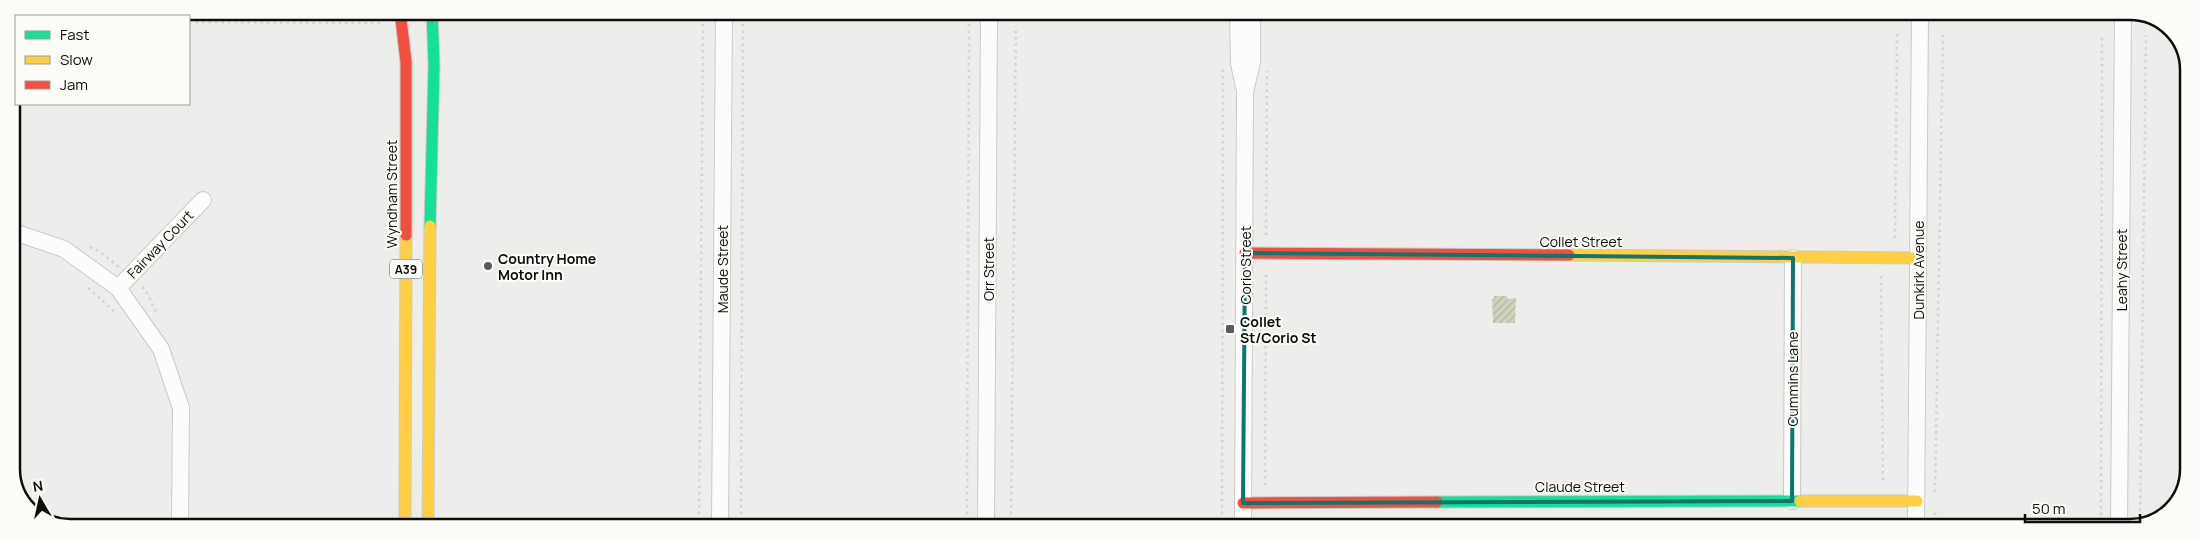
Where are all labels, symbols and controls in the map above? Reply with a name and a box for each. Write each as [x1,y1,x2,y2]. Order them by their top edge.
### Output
legend [15,15,190,105]
text: Fast [60,24,89,45]
text: Slow [60,49,93,70]
text: Jam [60,74,88,95]
street label: Wyndham Street [382,139,401,248]
street label: Fairway Court [123,205,198,282]
street label: Dunkirk Avenue [1909,221,1928,319]
street label: Maude Street [713,224,732,313]
street label: Corio Street [1236,225,1255,304]
street label: Leahy Street [2112,228,2131,311]
street label: Collet Street [1540,232,1623,251]
street label: Orr Street [979,237,998,301]
place label: Country Home Motor Inn [498,249,596,284]
road number: A39 [390,260,422,278]
marker: Country Home Motor Inn [482,260,494,272]
place label: Collet St/Corio St [1240,312,1317,347]
marker: Collet St/Corio St [1224,323,1236,335]
street label: Cummins Lane [1783,331,1802,427]
north arrow [15,474,65,524]
text: N [31,475,44,496]
street label: Claude Street [1535,477,1625,496]
scale bar [2025,492,2140,524]
text: 50 m [2032,498,2066,519]

